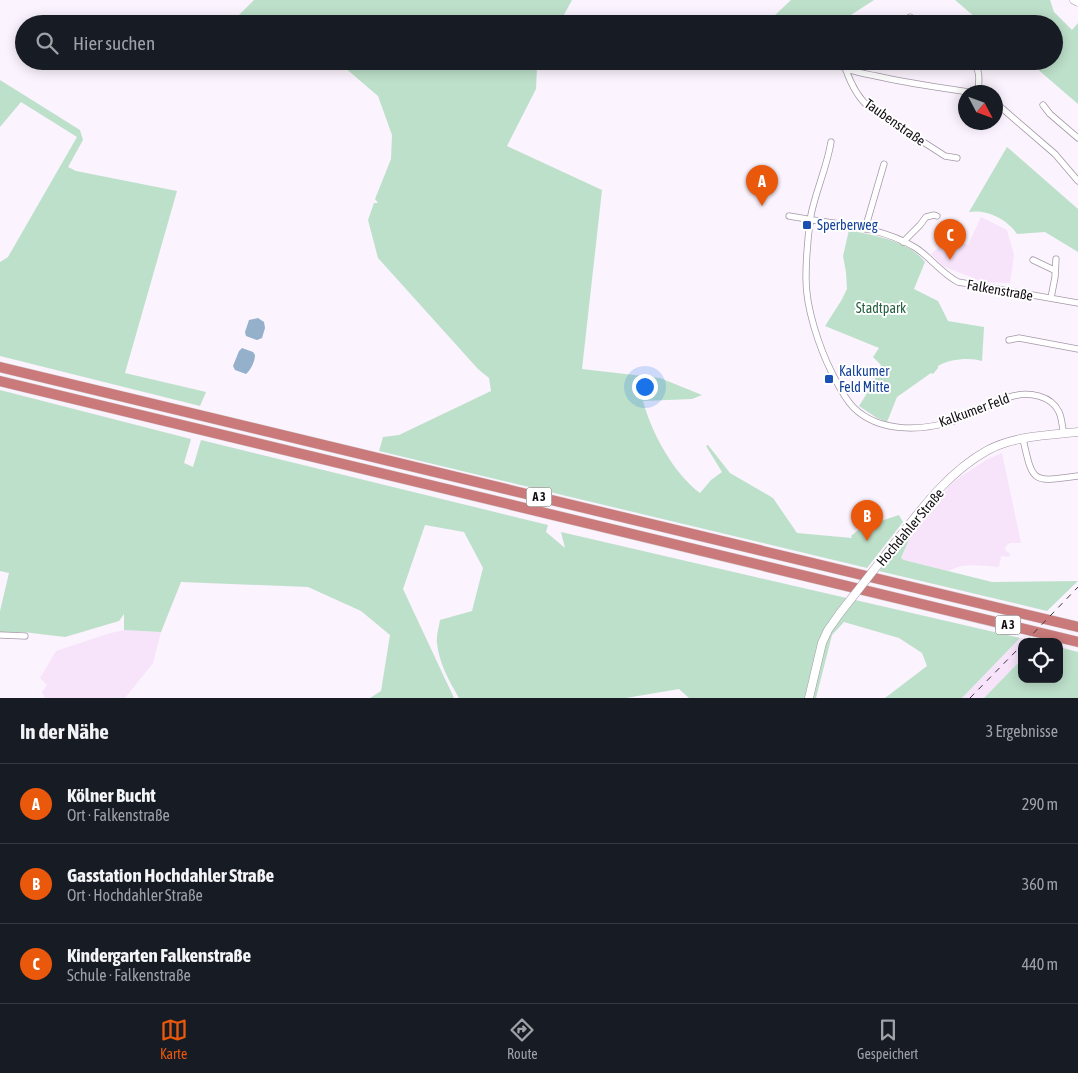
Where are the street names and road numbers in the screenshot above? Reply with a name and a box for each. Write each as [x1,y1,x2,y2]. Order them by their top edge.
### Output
street label: Taubenstraße [862,95,928,149]
street label: Falkenstraße [966,276,1034,304]
street label: Kalkumer Feld [936,390,1012,430]
street label: Hochdahler Straße [873,485,947,569]
road number: A 3 [526,488,552,507]
road number: A 3 [996,616,1020,634]

